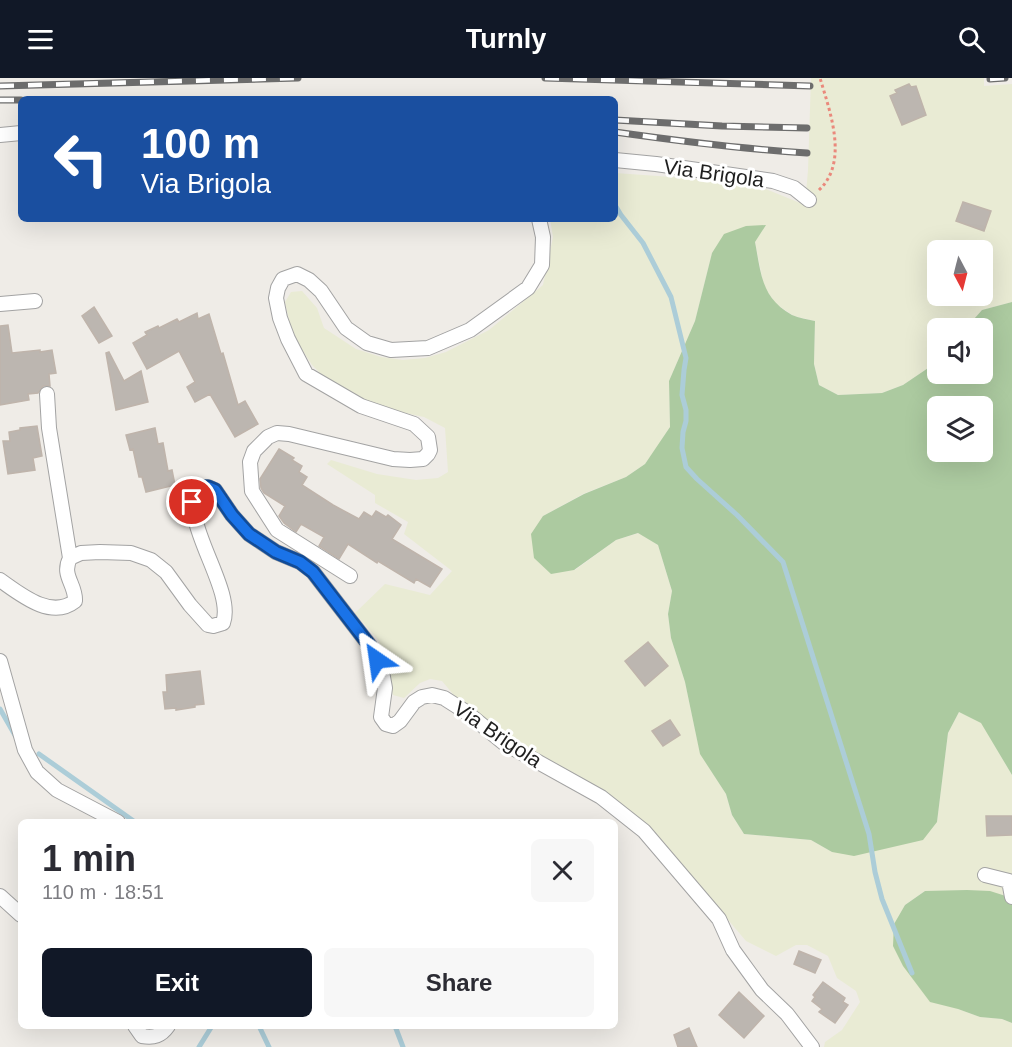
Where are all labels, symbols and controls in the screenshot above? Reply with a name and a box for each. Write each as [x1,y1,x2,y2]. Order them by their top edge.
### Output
icon: menu [24,23,57,56]
icon: search [955,23,988,56]
text: Turnly [466,24,546,54]
icon: left [42,120,120,198]
text: 100 m [141,120,260,167]
street label: Via Brigola [662,155,766,191]
text: Via Brigola [141,169,271,199]
north arrow [927,240,993,306]
map controls [927,240,993,462]
button: sound [927,318,993,384]
button: layers [927,396,993,462]
pin [166,476,217,527]
icon: arrive [175,485,208,518]
position arrow [345,628,409,692]
street label: Via Brigola [450,696,547,772]
text: 1 min [42,838,136,879]
button: close [531,839,594,902]
text: 110 m · 18:51 [42,881,164,903]
button: Exit [42,948,312,1017]
button: Share [324,948,594,1017]

